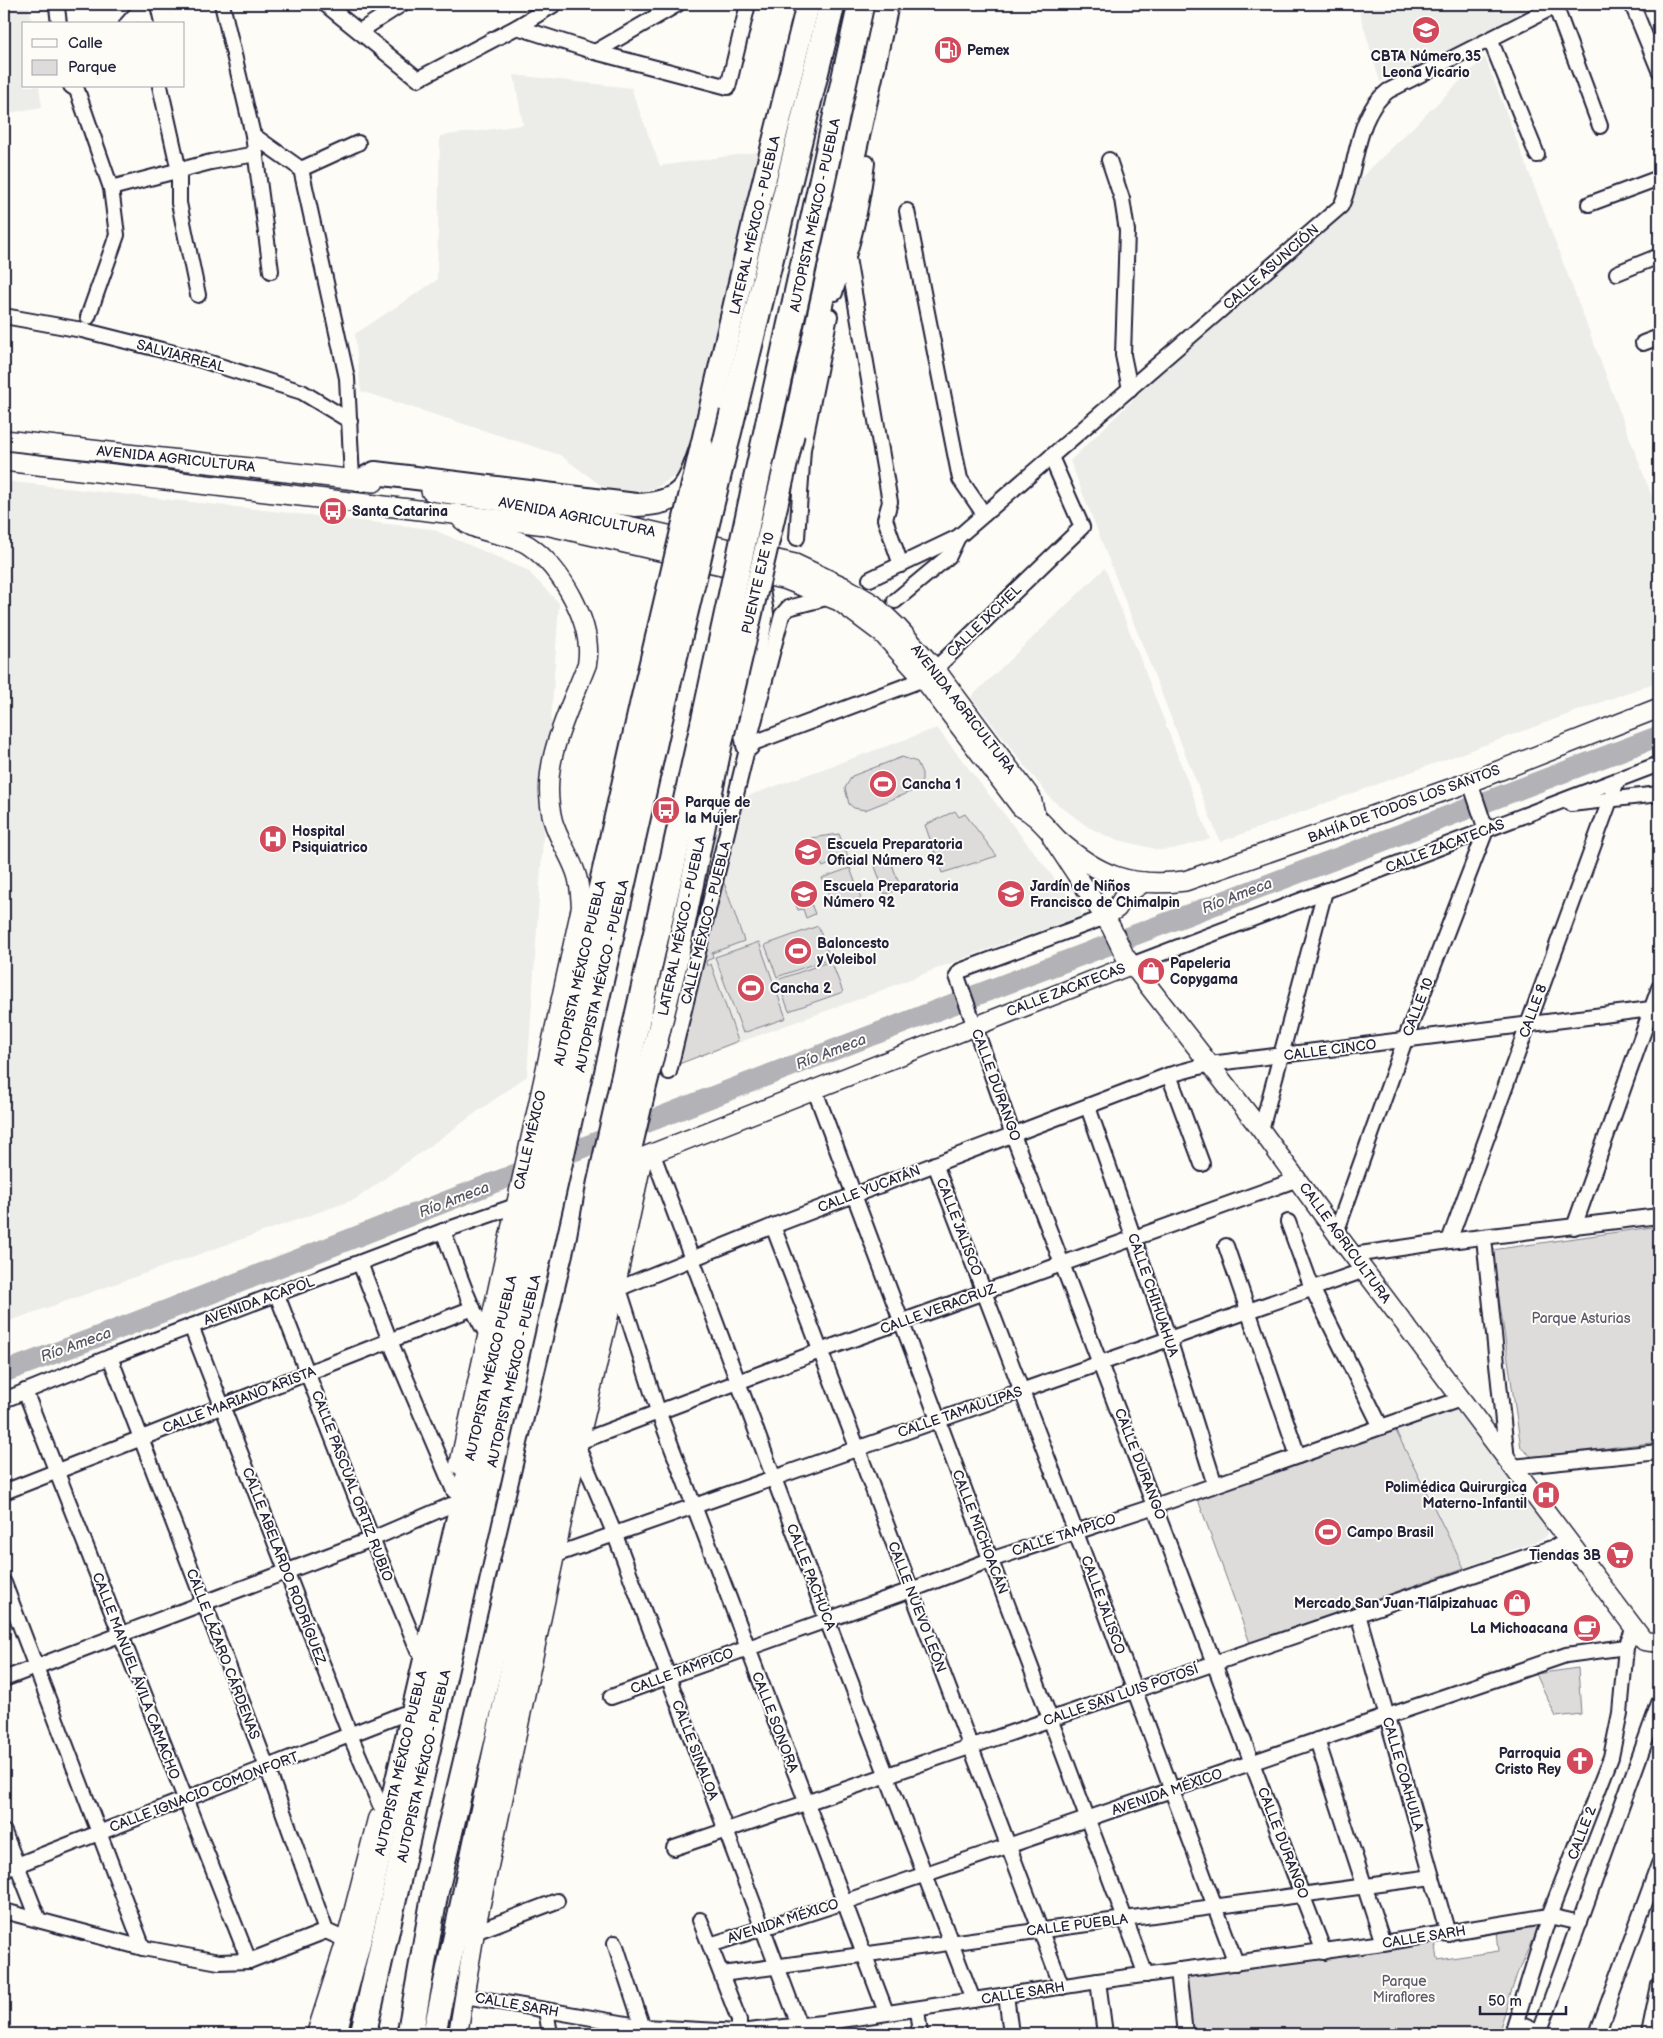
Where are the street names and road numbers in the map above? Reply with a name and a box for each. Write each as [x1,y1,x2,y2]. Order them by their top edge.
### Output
street label: AUTOPISTA MÉXICO - PUEBLA [785,116,844,313]
street label: LATERAL MÉXICO - PUEBLA [725,133,784,316]
street label: CALLE ASUNCIÓN [1219,220,1322,313]
street label: SALVIARREAL [135,336,227,376]
street label: AVENIDA AGRICULTURA [96,442,257,476]
street label: AVENIDA AGRICULTURA [497,493,657,541]
street label: PUENTE EJE 10 [738,531,778,635]
street label: CALLE IXCHEL [943,581,1025,661]
street label: AVENIDA AGRICULTURA [907,641,1019,777]
street label: BAHÍA DE TODOS LOS SANTOS [1305,760,1502,847]
street label: CALLE ZACATECAS [1383,816,1507,876]
street label: LATERAL MÉXICO - PUEBLA [654,834,709,1017]
street label: CALLE MÉXICO - PUEBLA [677,839,735,1006]
street label: AUTOPISTA MÉXICO - PUEBLA [571,877,633,1074]
street label: AUTOPISTA MÉXICO PUEBLA [549,878,610,1067]
street label: CALLE ZACATECAS [1004,960,1128,1020]
street label: CALLE 10 [1399,975,1437,1039]
street label: CALLE 8 [1515,982,1551,1040]
street label: CALLE DURANGO [968,1027,1024,1144]
street label: CALLE CINCO [1283,1036,1378,1064]
street label: CALLE MÉXICO [509,1088,550,1191]
street label: CALLE YUCATÁN [815,1161,923,1216]
street label: CALLE JALISCO [932,1176,986,1279]
street label: CALLE AGRICULTURA [1296,1179,1395,1307]
street label: CALLE CHIHUAHUA [1124,1231,1182,1359]
street label: AUTOPISTA MÉXICO - PUEBLA [483,1272,545,1469]
street label: AVENIDA ACAPOL [201,1273,317,1329]
street label: AUTOPISTA MÉXICO PUEBLA [460,1273,521,1462]
street label: CALLE VERACRUZ [878,1280,999,1338]
street label: CALLE MARIANO ARISTA [160,1363,318,1437]
street label: CALLE TAMAULIPAS [896,1383,1024,1441]
street label: CALLE PASCUAL ORTIZ RUBIO [308,1388,396,1584]
street label: CALLE DURANGO [1111,1406,1169,1523]
street label: CALLE ABELARDO RODRÍGUEZ [238,1465,331,1667]
street label: CALLE MICHOACÁN [948,1467,1012,1597]
street label: CALLE TAMPICO [1010,1510,1119,1560]
street label: CALLE PACHUCA [783,1521,839,1633]
street label: CALLE NUEVO LEÓN [884,1539,951,1675]
street label: CALLE JALISCO [1077,1553,1129,1657]
street label: CALLE LÁZARO CÁRDENAS [183,1566,264,1742]
street label: CALLE MANUEL ÁVILA CAMACHO [89,1570,185,1782]
street label: CALLE TAMPICO [628,1644,736,1698]
street label: CALLE SAN LUIS POTOSÍ [1041,1659,1201,1730]
street label: AUTOPISTA MÉXICO - PUEBLA [393,1667,455,1864]
street label: AUTOPISTA MÉXICO PUEBLA [370,1668,431,1857]
street label: CALLE SONORA [748,1669,802,1775]
street label: CALLE SINALOA [668,1698,722,1803]
street label: CALLE COAHUILA [1379,1715,1428,1833]
street label: CALLE IGNACIO COMONFORT [107,1748,301,1836]
street label: AVENIDA MÉXICO [1109,1764,1225,1819]
street label: CALLE DURANGO [1254,1785,1312,1902]
street label: CALLE 2 [1564,1803,1600,1862]
street label: AVENIDA MÉXICO [725,1894,841,1947]
street label: CALLE PUEBLA [1025,1910,1129,1940]
street label: CALLE SARH [1381,1922,1467,1952]
street label: CALLE SARH [980,1978,1066,2008]
street label: CALLE SARH [474,1989,560,2021]

